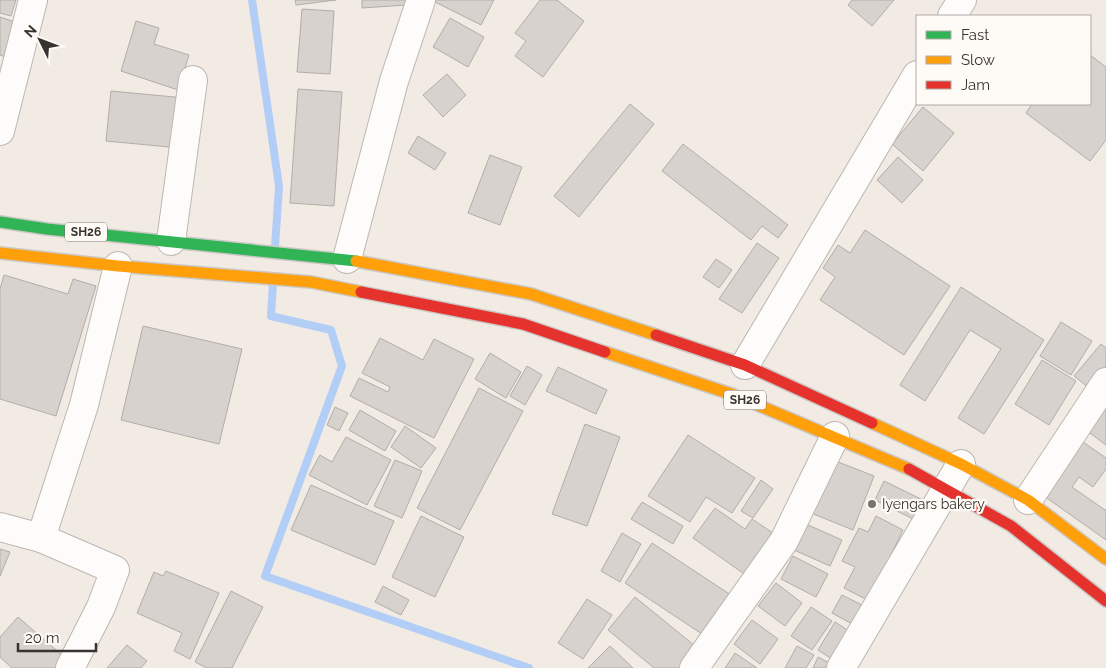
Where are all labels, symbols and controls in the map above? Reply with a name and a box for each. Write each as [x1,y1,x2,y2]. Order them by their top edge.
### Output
north arrow [15,15,65,65]
legend [916,15,1091,105]
text: N [21,22,40,41]
text: Fast [961,26,989,44]
text: Slow [961,51,995,69]
text: Jam [961,76,990,94]
road number: SH26 [65,222,107,242]
road number: SH26 [724,390,766,410]
place label: Iyengars bakery [882,496,985,512]
marker: Iyengars bakery [866,498,878,510]
scale bar [18,620,95,652]
text: 20 m [25,629,60,647]

